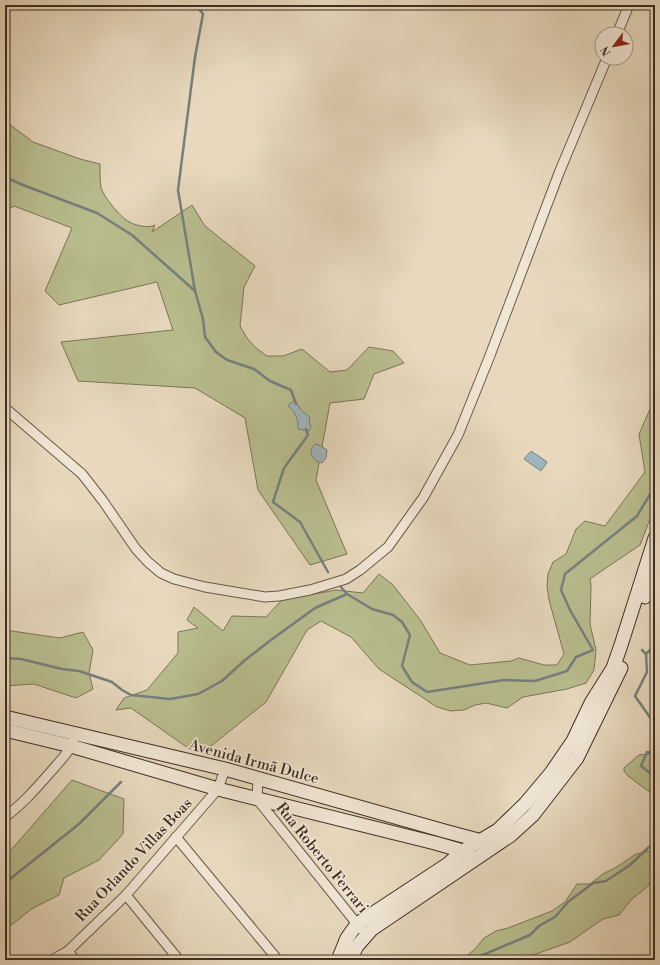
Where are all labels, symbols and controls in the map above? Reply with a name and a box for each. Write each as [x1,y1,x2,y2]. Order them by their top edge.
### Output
north arrow [594,26,634,66]
text: N [598,43,615,58]
street label: Avenida Irmã Dulce [186,735,321,788]
street label: Rua Orlando Villas Boas [72,794,196,926]
street label: Rua Roberto Ferrari [272,799,372,917]

